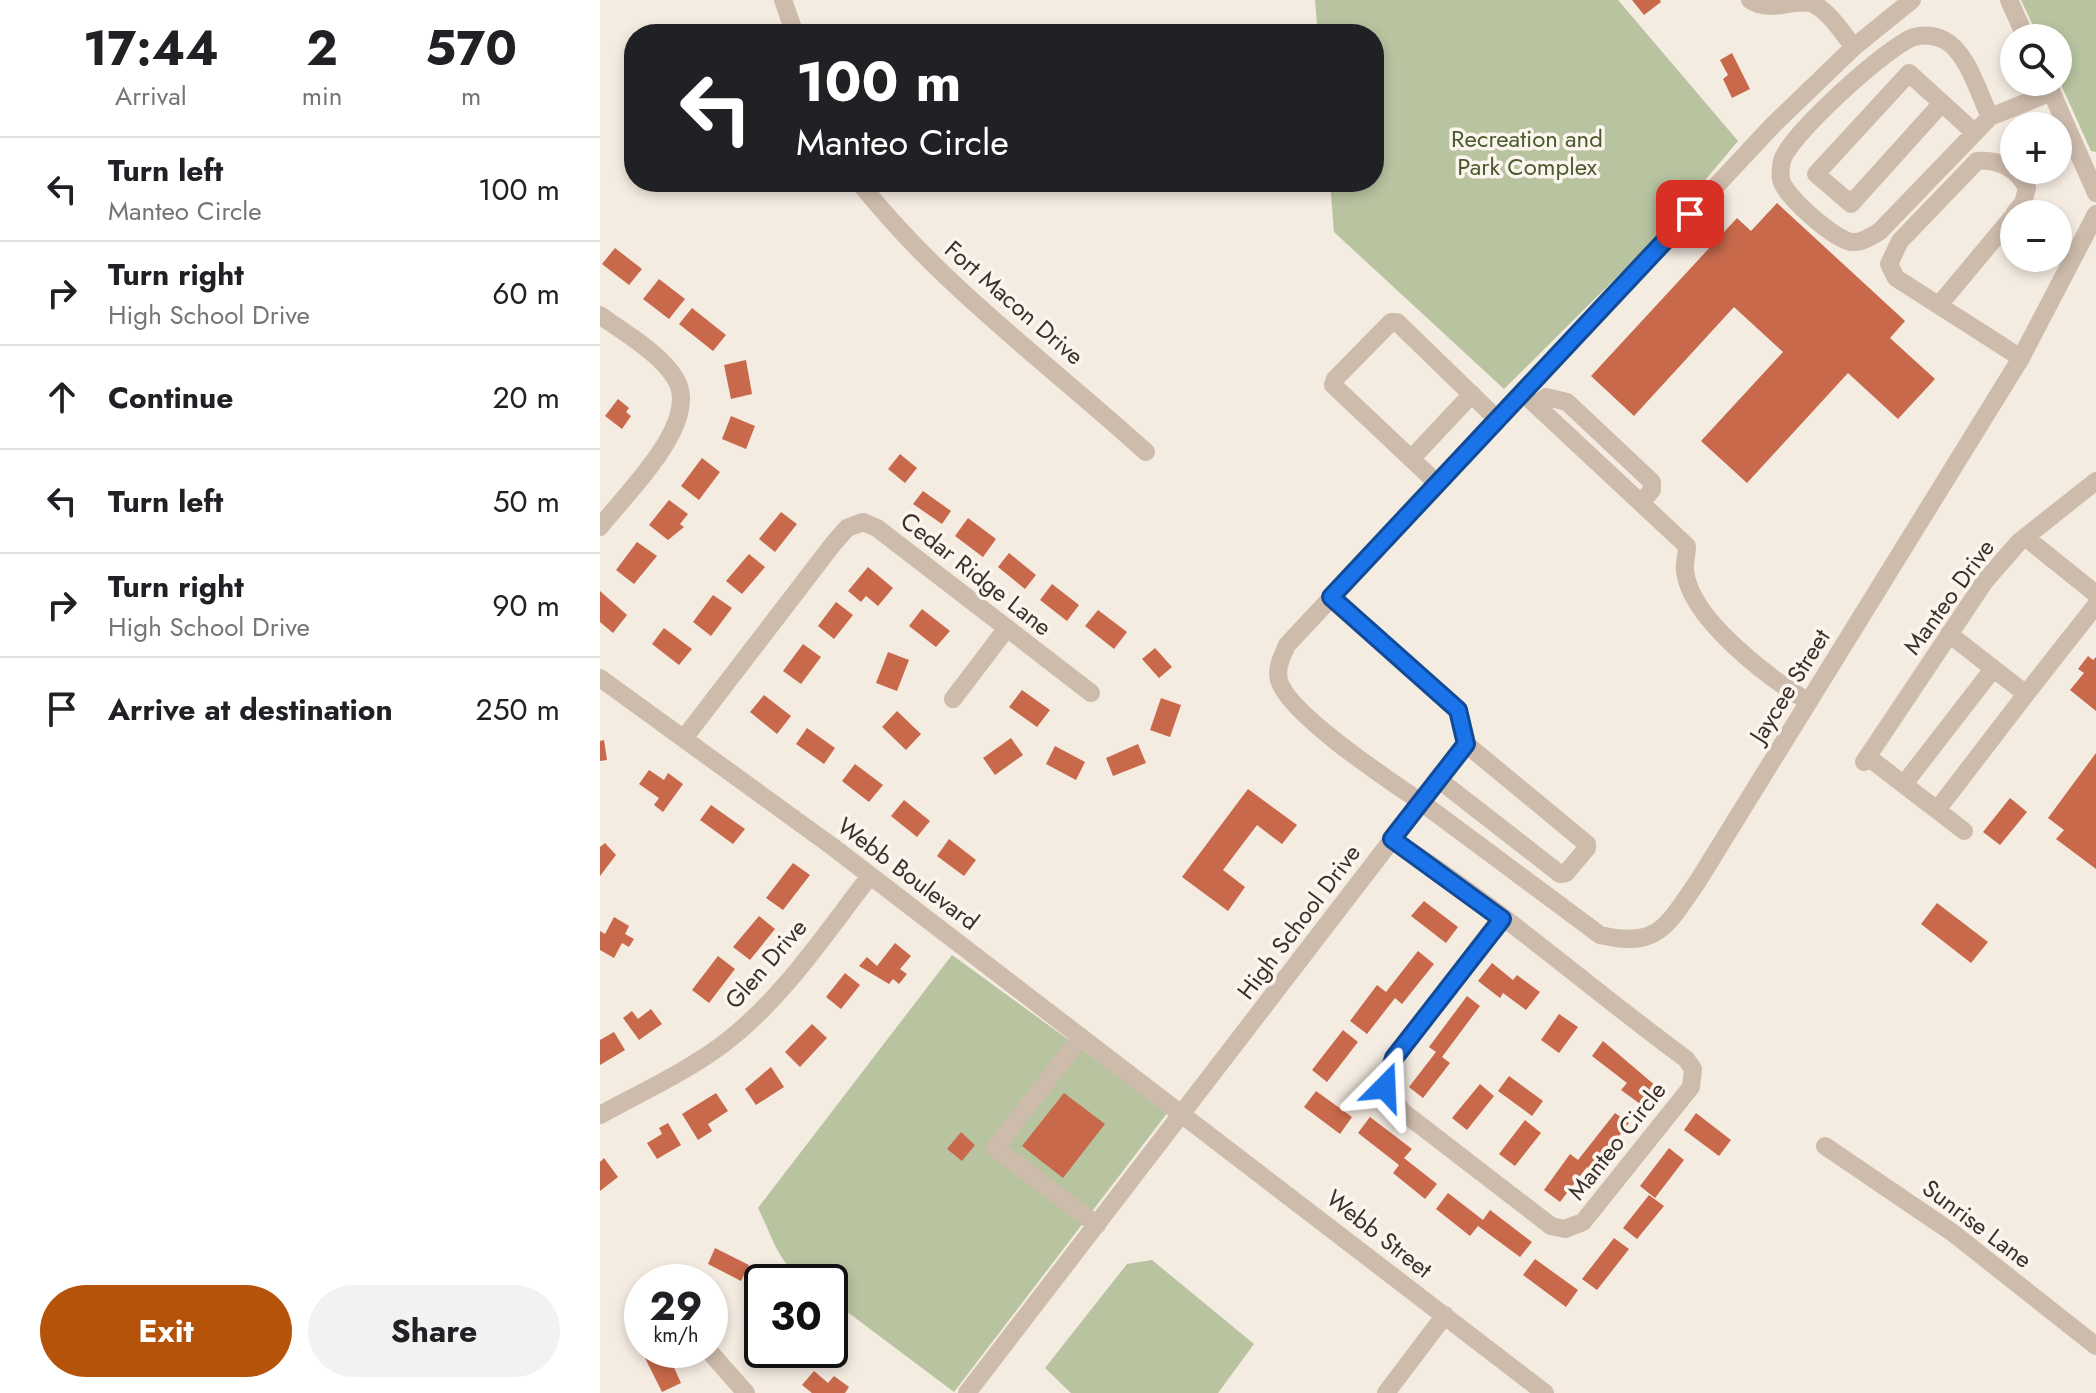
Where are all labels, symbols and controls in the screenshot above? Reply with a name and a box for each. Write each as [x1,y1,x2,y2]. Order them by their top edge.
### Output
text: 17:44 [83,14,219,83]
text: 2 [306,14,338,83]
text: 570 [425,14,517,83]
map controls [2000,24,2072,272]
button: search [2000,24,2072,96]
text: 100 m [796,41,961,122]
icon: left [664,56,768,160]
text: Arrival [115,77,187,115]
text: min [302,77,342,115]
text: m [461,77,481,115]
button: + [2000,112,2072,184]
text: Manteo Circle [796,116,1009,168]
park label: Recreation and Park Complex [1451,121,1603,184]
text: Turn left [108,149,223,192]
icon: left [40,167,84,211]
text: 100 m [478,168,560,211]
pin [1656,180,1724,248]
text: Manteo Circle [108,192,262,230]
icon: arrive [1668,192,1712,236]
button: − [2000,200,2072,272]
street label: Fort Macon Drive [937,232,1092,373]
text: Turn right [108,253,244,296]
icon: right [40,271,84,315]
text: 60 m [492,272,560,315]
text: High School Drive [108,296,310,334]
icon: ahead [40,375,84,419]
text: Continue [108,376,234,419]
text: 20 m [493,376,560,419]
icon: left [40,479,84,523]
text: Turn left [108,480,223,523]
text: 50 m [493,480,560,523]
street label: Cedar Ridge Lane [893,503,1059,644]
street label: Manteo Drive [1895,532,2003,662]
text: Turn right [108,565,244,608]
icon: right [40,583,84,627]
text: 90 m [492,584,560,627]
text: High School Drive [108,608,310,646]
street label: Jaycee Street [1739,622,1838,752]
icon: arrive [40,687,84,731]
text: Arrive at destination [108,688,393,731]
text: 250 m [476,688,560,731]
street label: Webb Boulevard [830,809,986,939]
street label: High School Drive [1229,837,1369,1007]
street label: Glen Drive [716,911,815,1017]
position arrow [1343,1045,1427,1129]
street label: Manteo Circle [1559,1074,1674,1207]
street label: Sunrise Lane [1915,1171,2039,1277]
street label: Webb Street [1319,1181,1440,1286]
speed limit sign: 30 [744,1264,848,1368]
text: 29 [650,1277,703,1335]
button: Exit [40,1285,292,1377]
button: Share [308,1285,560,1377]
text: km/h [653,1321,699,1350]

